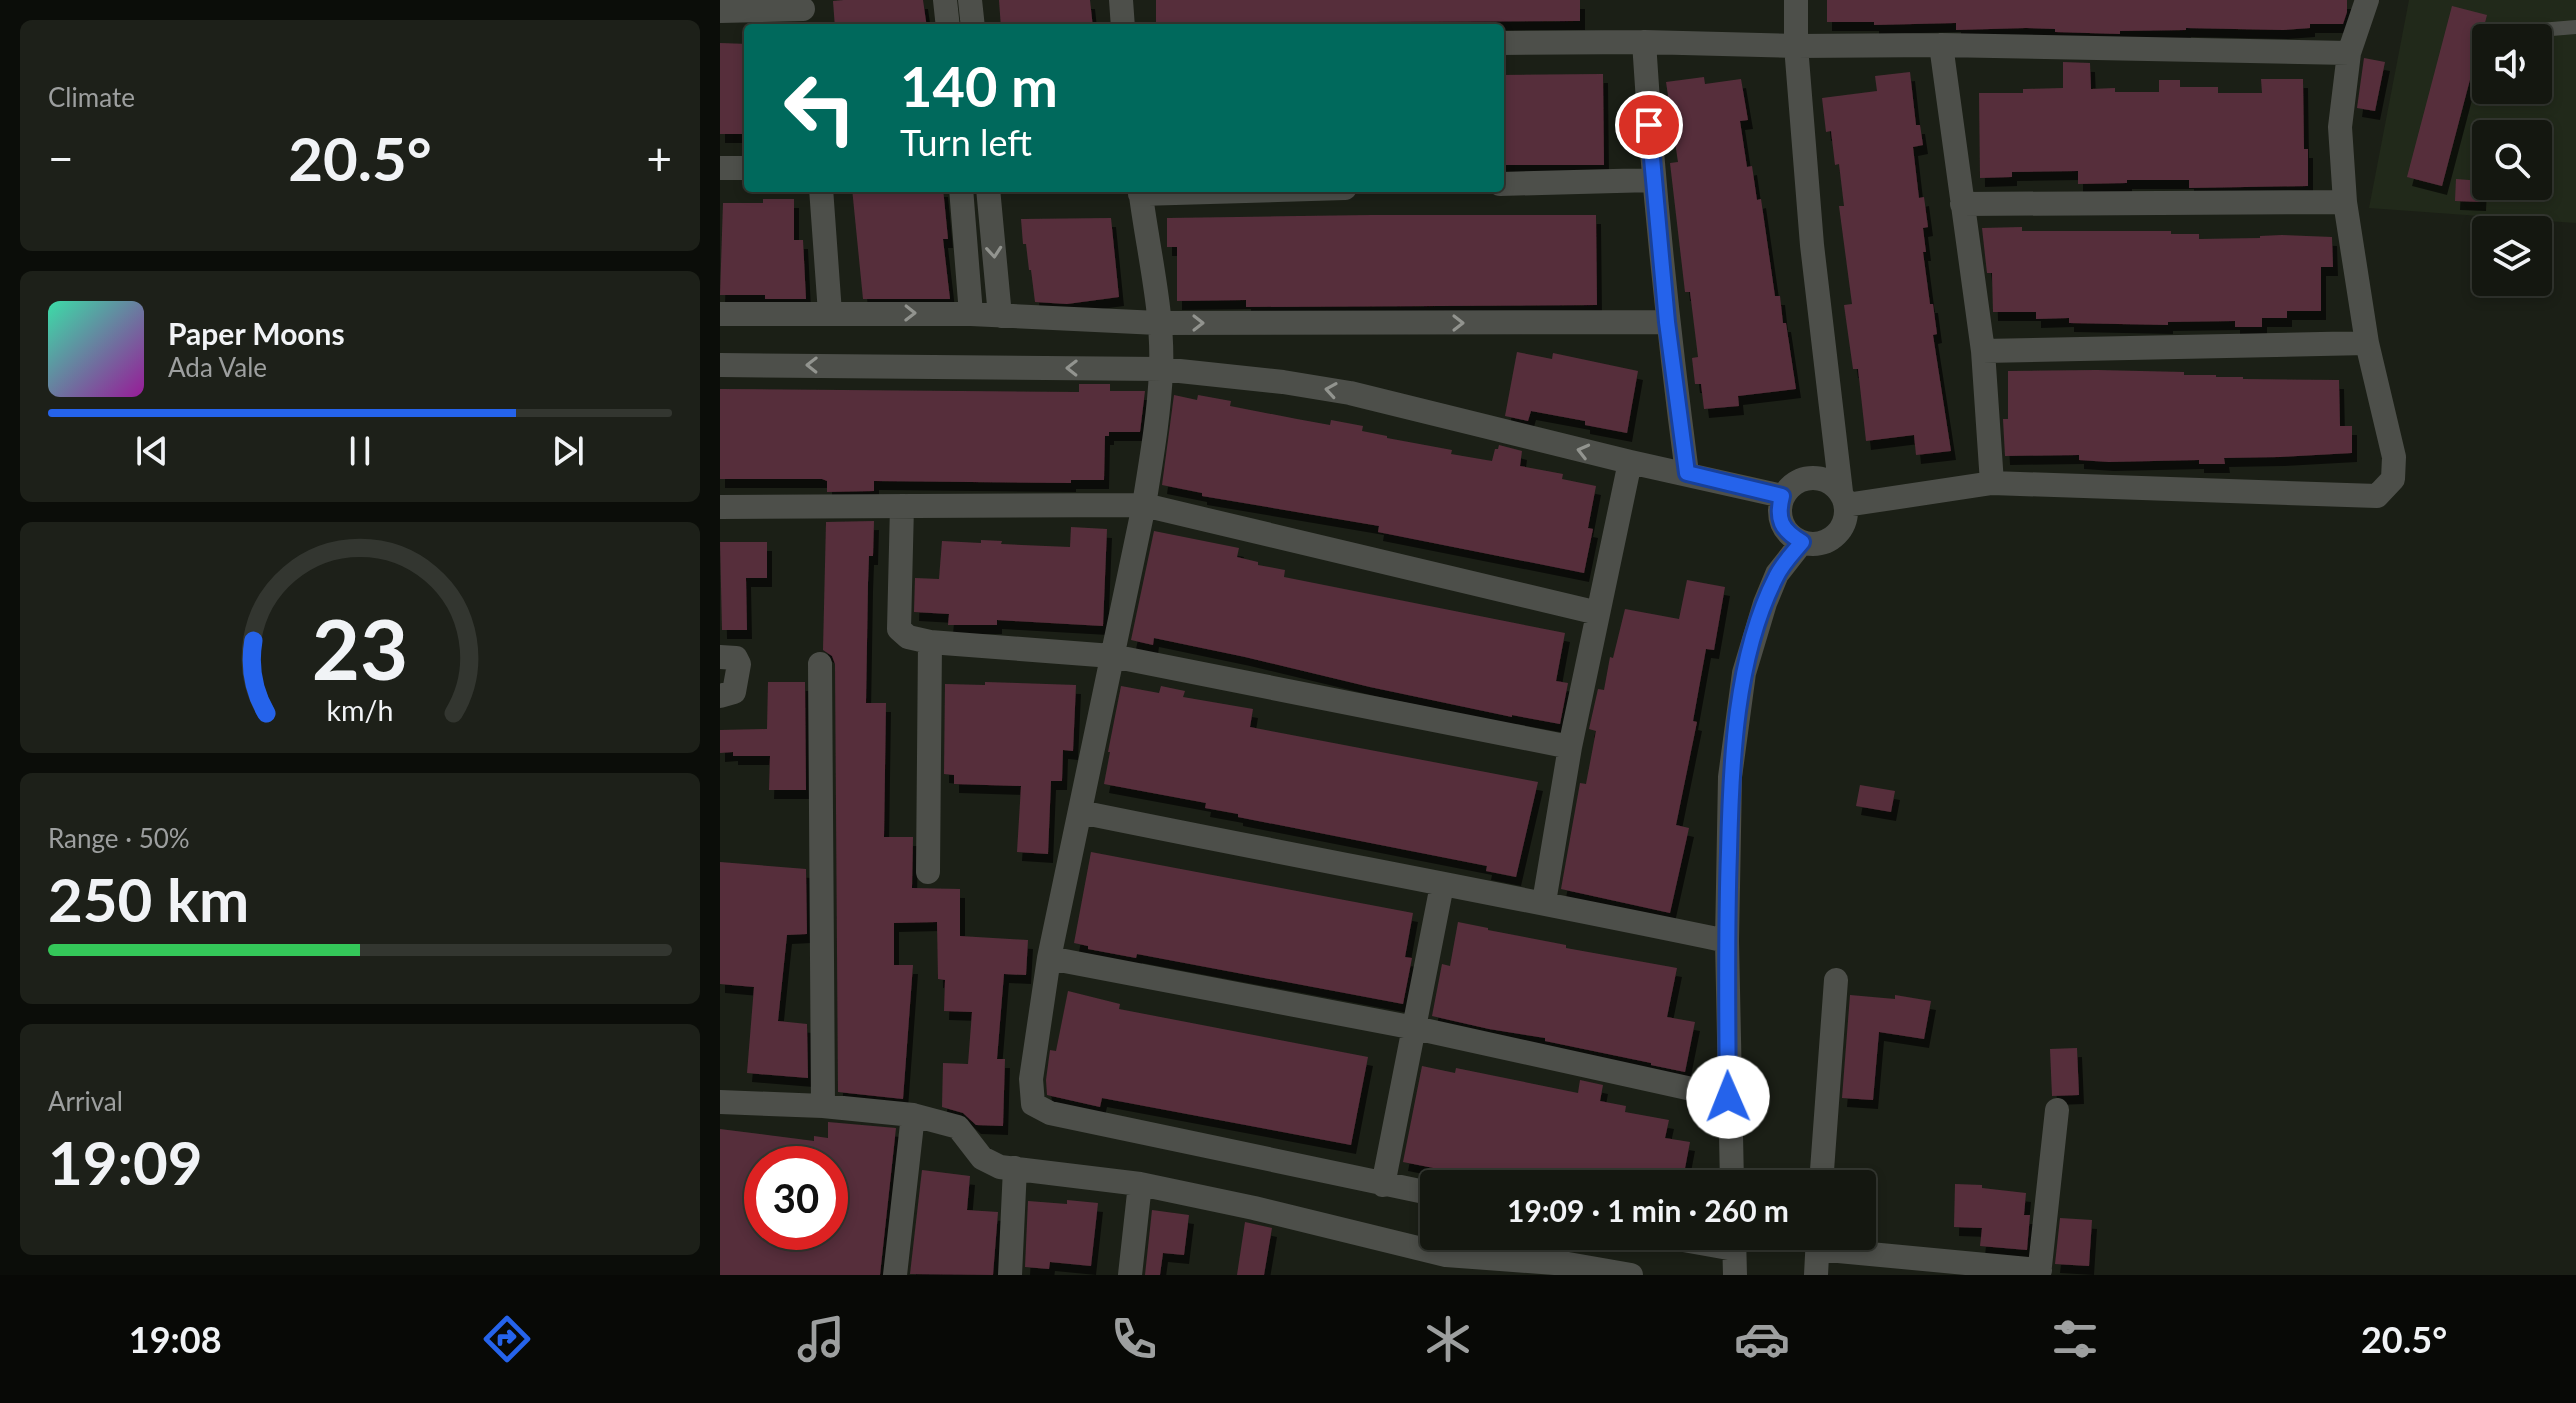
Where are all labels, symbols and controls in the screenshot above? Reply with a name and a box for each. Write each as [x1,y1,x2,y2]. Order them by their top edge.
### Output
map controls [2472,24,2552,296]
button: sound [2472,24,2552,104]
text: 140 m [900,52,1058,119]
icon: left [768,56,872,160]
text: Climate [48,81,135,113]
pin [1615,91,1683,159]
icon: arrive [1627,103,1671,147]
text: Turn left [900,120,1032,164]
button: search [2472,120,2552,200]
text: 20.5° [288,122,432,194]
text: − [48,132,74,184]
text: + [646,132,672,184]
button: layers [2472,216,2552,296]
one-way arrow [986,246,1003,259]
one-way arrow [904,305,917,322]
one-way arrow [1192,314,1205,332]
one-way arrow [1452,314,1465,332]
text: Paper Moons [168,315,345,351]
text: Ada Vale [168,351,267,383]
one-way arrow [805,357,818,374]
one-way arrow [1065,359,1078,377]
one-way arrow [1324,382,1337,399]
icon: previous [130,429,174,473]
icon: pause [338,429,382,473]
icon: next [546,429,590,473]
one-way arrow [1577,443,1591,460]
text: 23 [312,597,408,697]
text: km/h [327,693,393,727]
text: Range · 50% [48,822,190,854]
text: 250 km [48,863,249,935]
position arrow [1686,1055,1770,1139]
text: Arrival [48,1085,123,1117]
text: 19:09 [48,1126,203,1198]
speed limit sign: 30 [744,1146,848,1250]
text: 19:09 · 1 min · 260 m [1507,1192,1789,1228]
icon: directions [479,1311,535,1367]
icon: music [793,1311,849,1367]
icon: phone [1106,1311,1162,1367]
icon: climate [1420,1311,1476,1367]
icon: car [1734,1311,1790,1367]
icon: filters [2047,1311,2103,1367]
text: 19:08 [129,1317,222,1361]
text: 20.5° [2361,1317,2447,1361]

